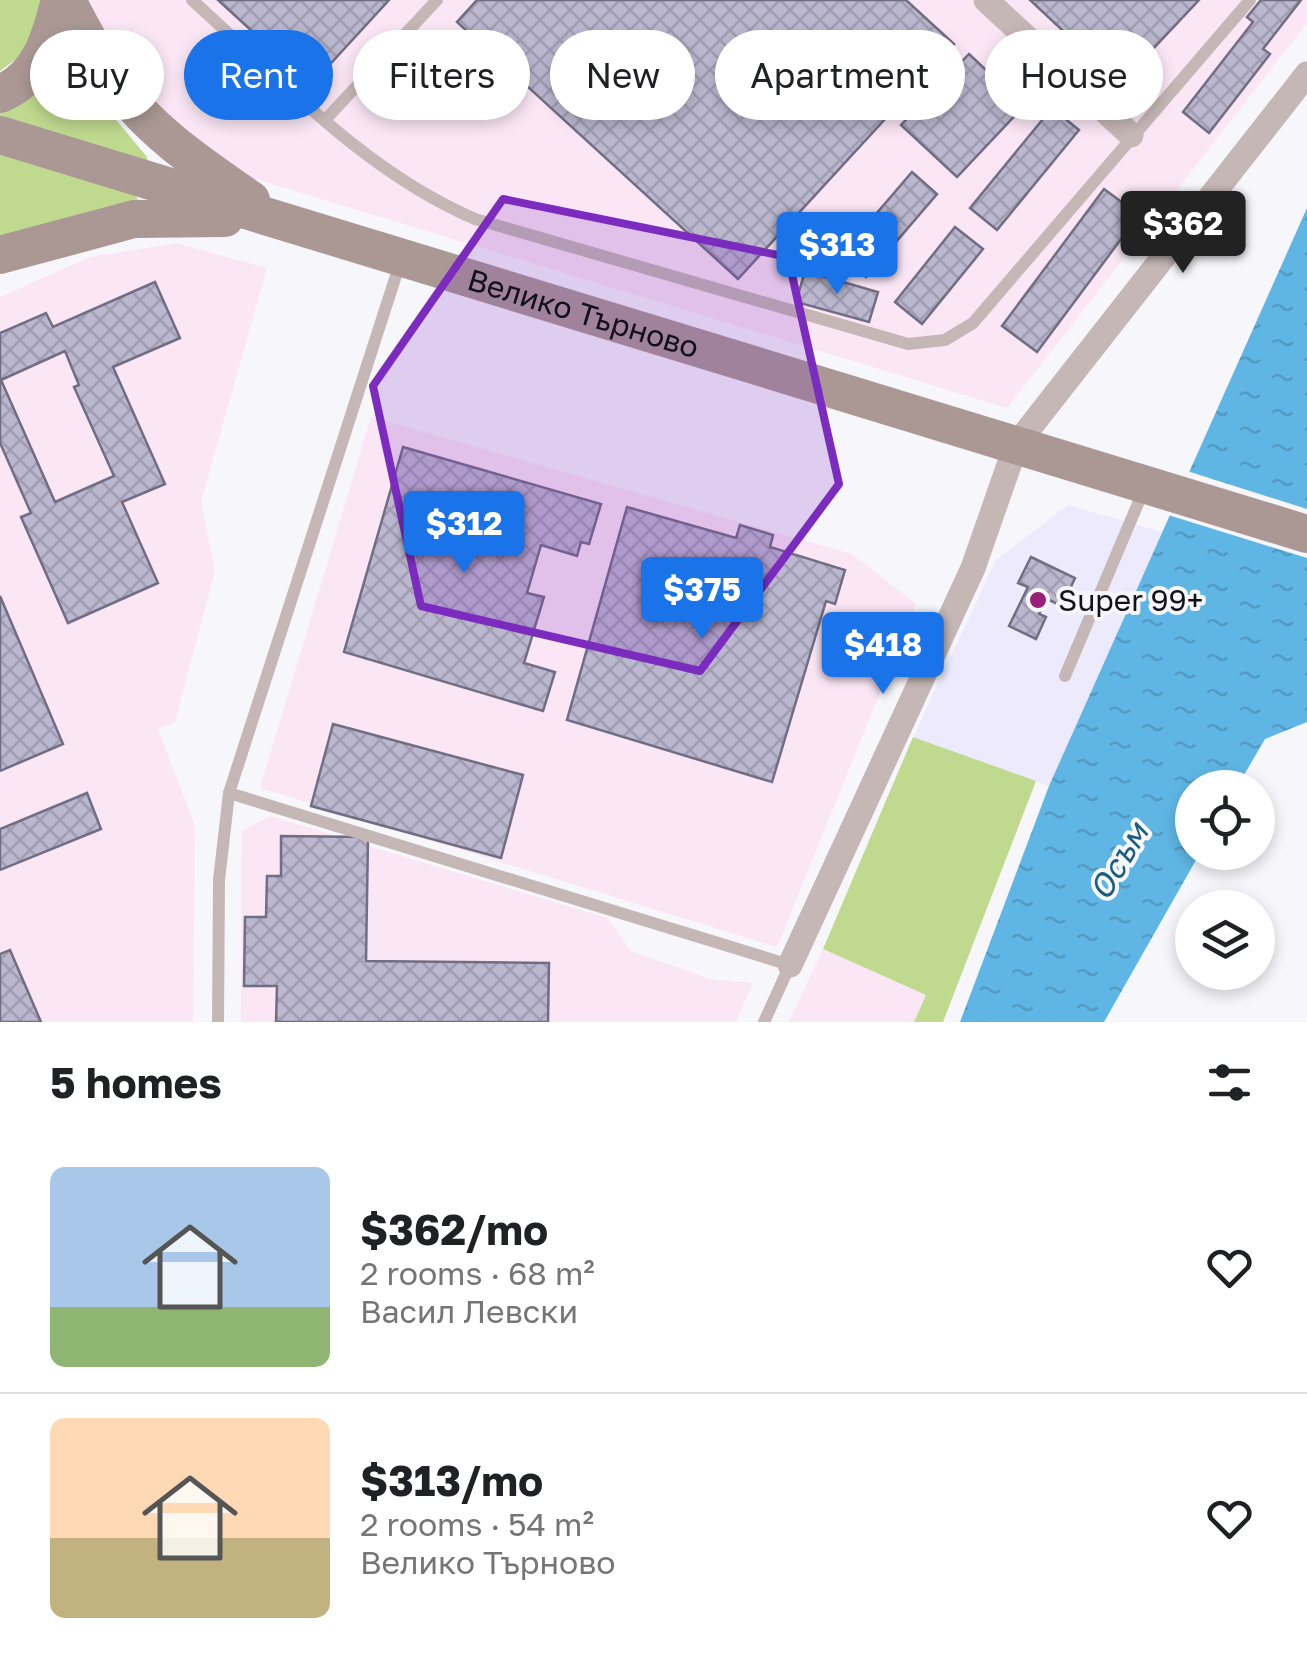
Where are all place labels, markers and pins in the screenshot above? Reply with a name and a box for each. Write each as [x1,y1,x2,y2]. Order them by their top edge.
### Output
pin: $362 [1124,191,1242,276]
pin: $313 [778,212,896,297]
pin: $312 [405,491,523,576]
pin: $375 [643,557,761,642]
place label: Super 99+ [1058,582,1203,618]
marker: Super 99+ [1027,589,1049,611]
pin: $418 [824,612,942,697]

